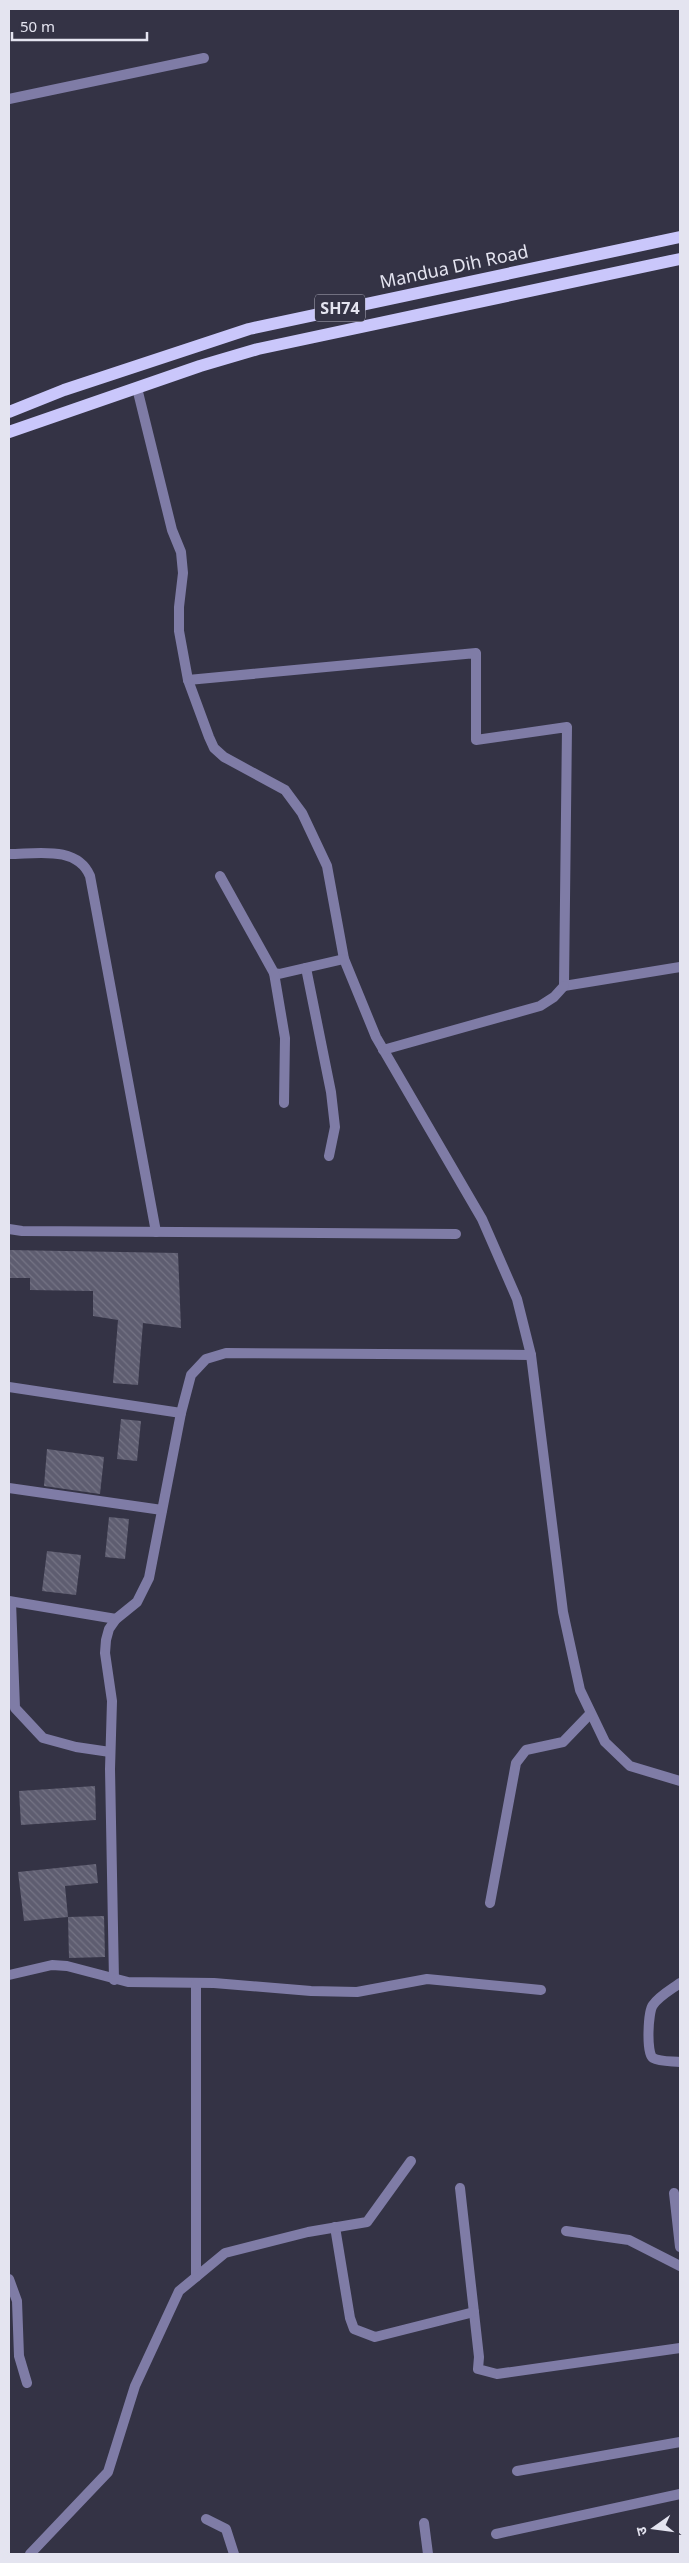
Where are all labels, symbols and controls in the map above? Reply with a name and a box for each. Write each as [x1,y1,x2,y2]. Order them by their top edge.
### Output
scale bar [12,10,148,42]
text: 50 m [20,16,55,36]
street label: Mandua Dih Road [377,239,530,293]
road number: SH74 [315,294,365,322]
north arrow [629,2503,679,2553]
text: उ [630,2524,651,2538]

